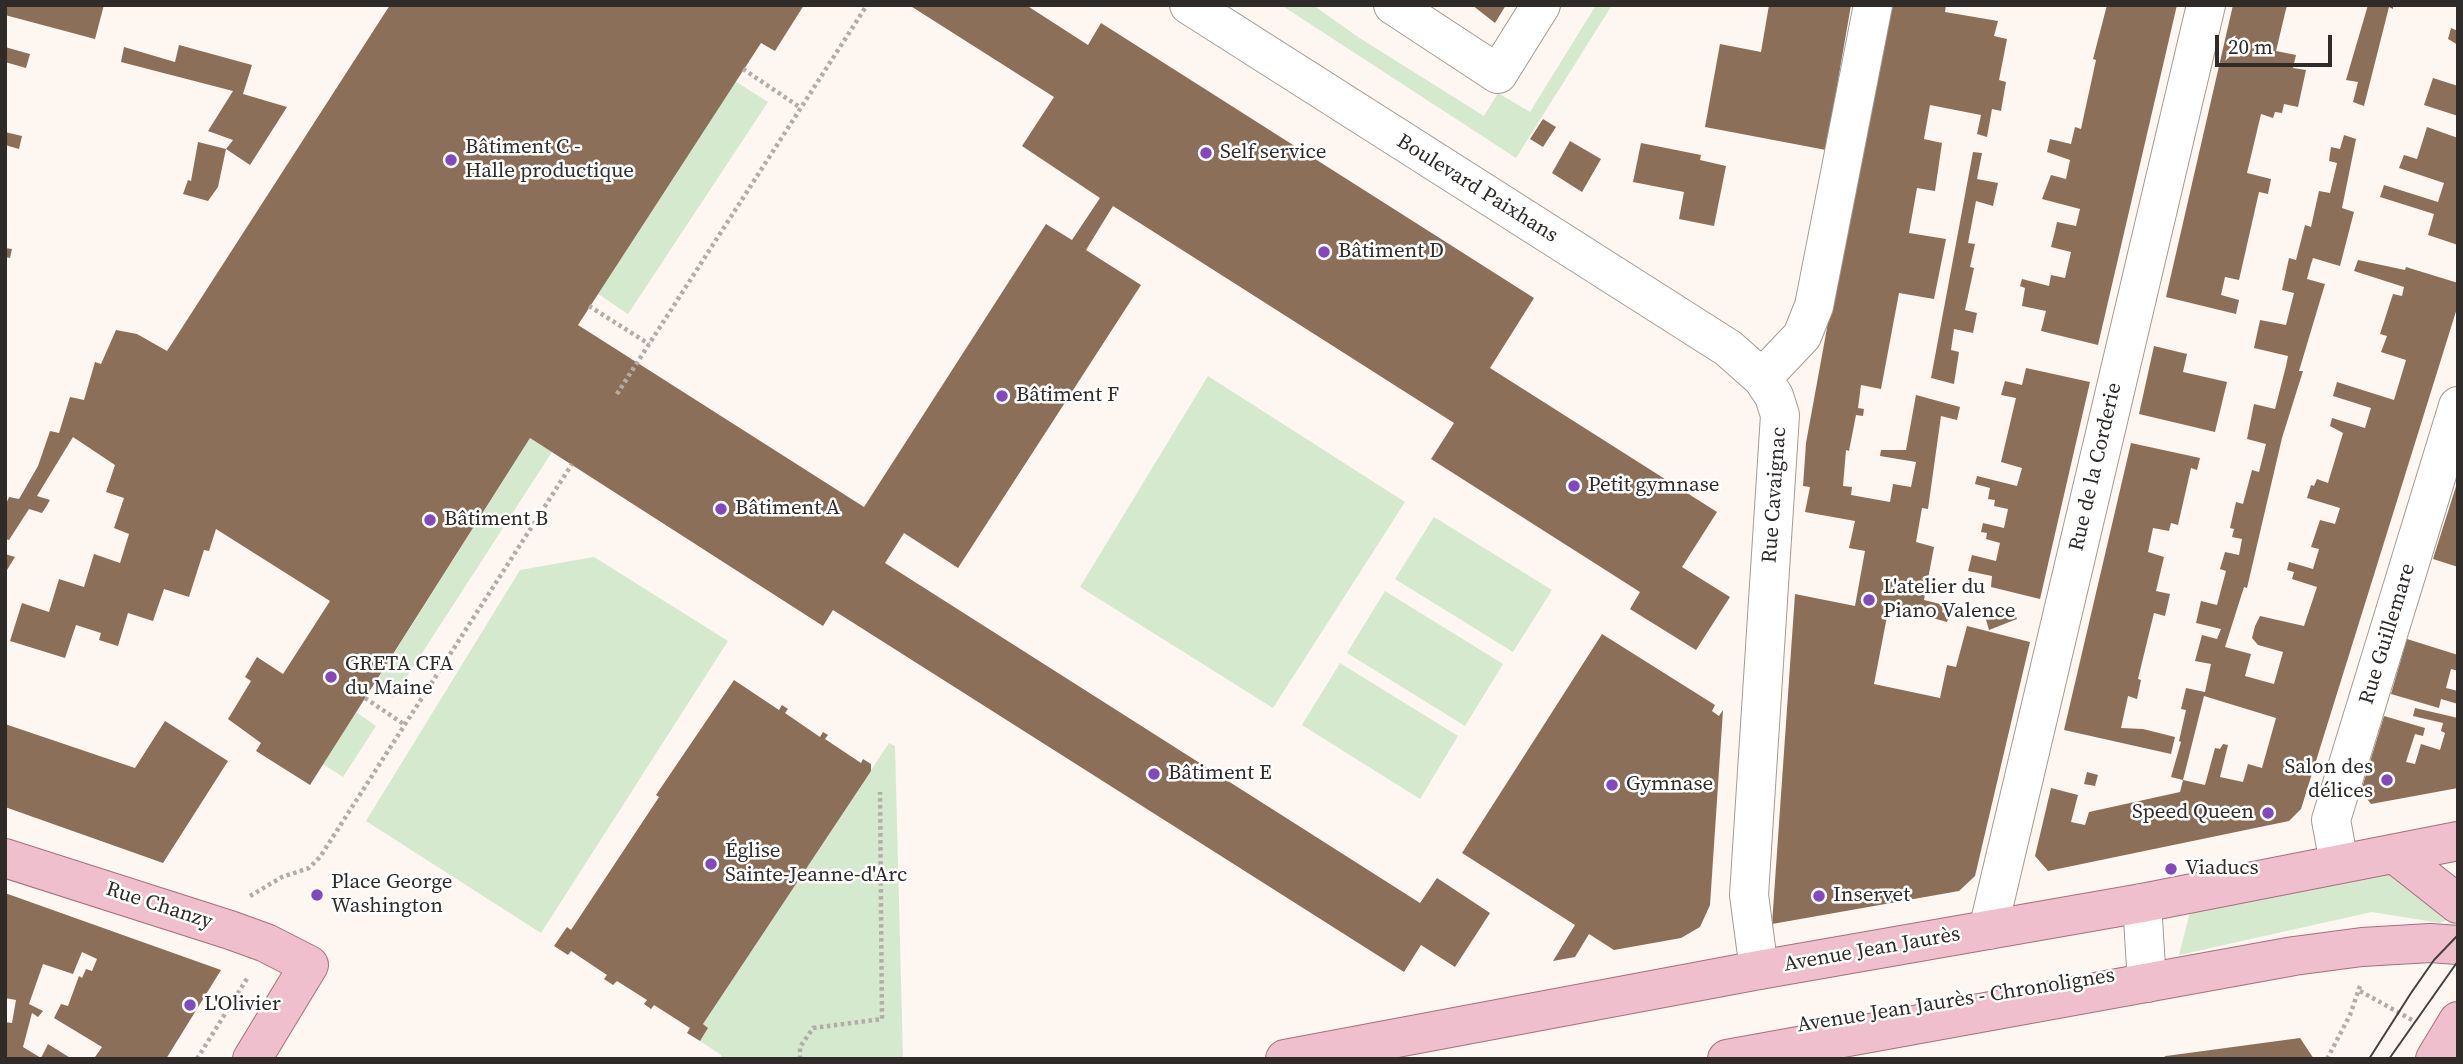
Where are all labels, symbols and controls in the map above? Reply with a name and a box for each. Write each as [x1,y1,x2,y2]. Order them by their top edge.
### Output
scale bar [2218,21,2335,65]
text: 20 m [2228,32,2273,61]
street label: Boulevard Paixhans [1392,129,1562,249]
place label: Bâtiment C - Halle productique [465,135,634,185]
place label: Self service [1220,140,1327,166]
marker: Self service [1198,145,1214,161]
marker: Bâtiment C - Halle productique [443,152,459,168]
place label: Bâtiment D [1338,239,1444,265]
marker: Bâtiment D [1316,244,1332,260]
street label: Rue de la Corderie [2064,380,2128,554]
place label: Bâtiment F [1016,383,1119,409]
marker: Bâtiment F [994,388,1010,404]
street label: Rue Cavaignac [1758,426,1792,564]
place label: Petit gymnase [1588,473,1719,499]
marker: Petit gymnase [1566,478,1582,494]
place label: Bâtiment A [735,496,840,522]
marker: Bâtiment A [713,501,729,517]
place label: Bâtiment B [444,507,548,533]
marker: Bâtiment B [422,512,438,528]
street label: Rue Guillemare [2355,560,2421,708]
place label: L'atelier du Piano Valence [1883,575,2015,625]
marker: L'atelier du Piano Valence [1861,592,1877,608]
place label: GRETA CFA du Maine [345,652,453,702]
marker: GRETA CFA du Maine [323,669,339,685]
place label: Salon des délices [2284,755,2373,805]
place label: Bâtiment E [1168,761,1272,787]
marker: Bâtiment E [1146,766,1162,782]
place label: Gymnase [1626,772,1713,798]
marker: Salon des délices [2379,772,2395,788]
marker: Gymnase [1604,777,1620,793]
place label: Speed Queen [2132,800,2254,826]
marker: Speed Queen [2260,805,2276,821]
place label: Église Sainte-Jeanne-d'Arc [725,839,907,889]
marker: Église Sainte-Jeanne-d'Arc [703,856,719,872]
place label: Viaducs [2185,856,2259,882]
marker: Viaducs [2163,861,2179,877]
place label: Place George Washington [331,870,453,920]
street label: Rue Chanzy [103,877,215,935]
place label: Inservet [1833,883,1910,909]
marker: Place George Washington [309,887,325,903]
marker: Inservet [1811,888,1827,904]
street label: Avenue Jean Jaurès [1782,922,1962,978]
street label: Avenue Jean Jaurès - Chronolignes [1795,963,2117,1039]
place label: L'Olivier [204,992,281,1018]
marker: L'Olivier [182,997,198,1013]

